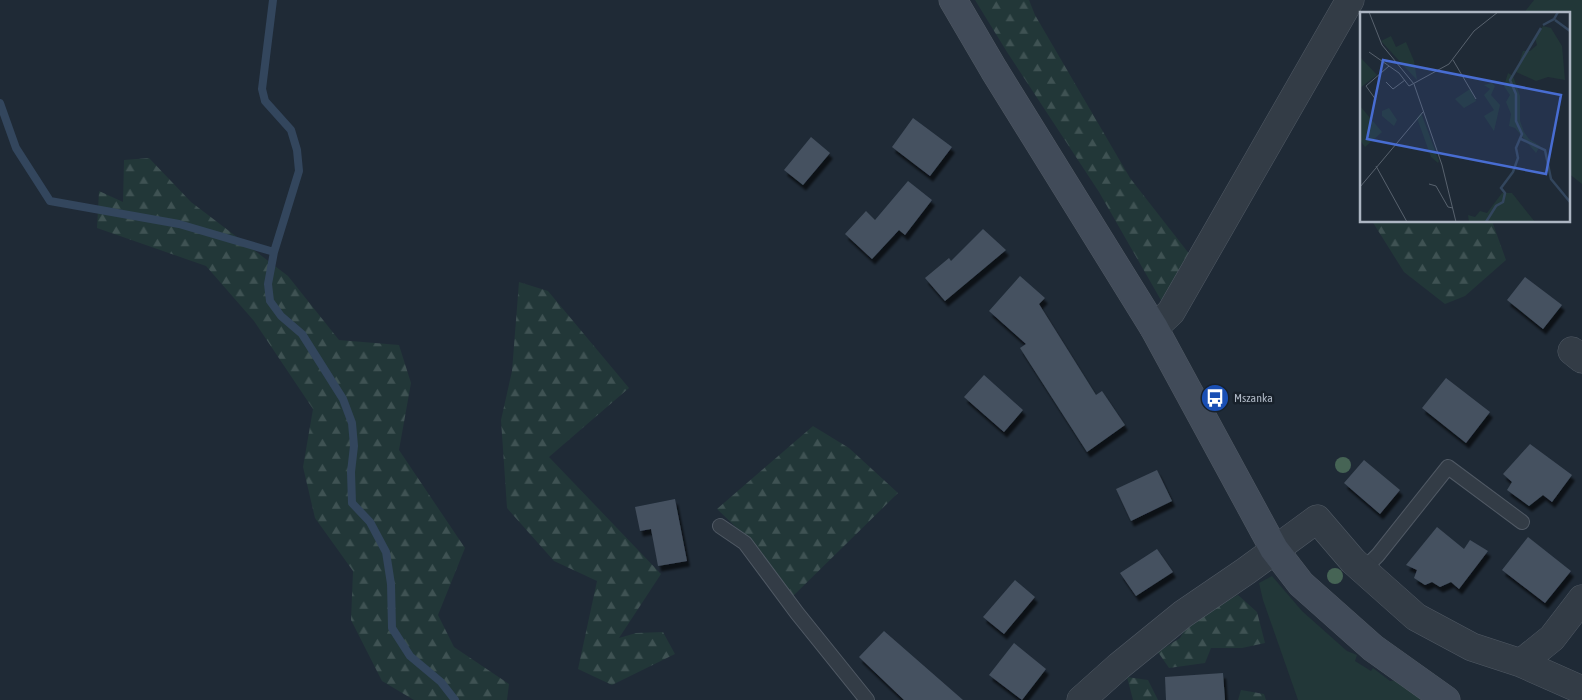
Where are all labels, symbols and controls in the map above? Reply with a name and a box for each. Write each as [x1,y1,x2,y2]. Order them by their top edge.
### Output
inset map [1360,12,1570,222]
bus stop icon: Mszanka [1200,383,1230,413]
place label: Mszanka [1234,391,1273,405]

